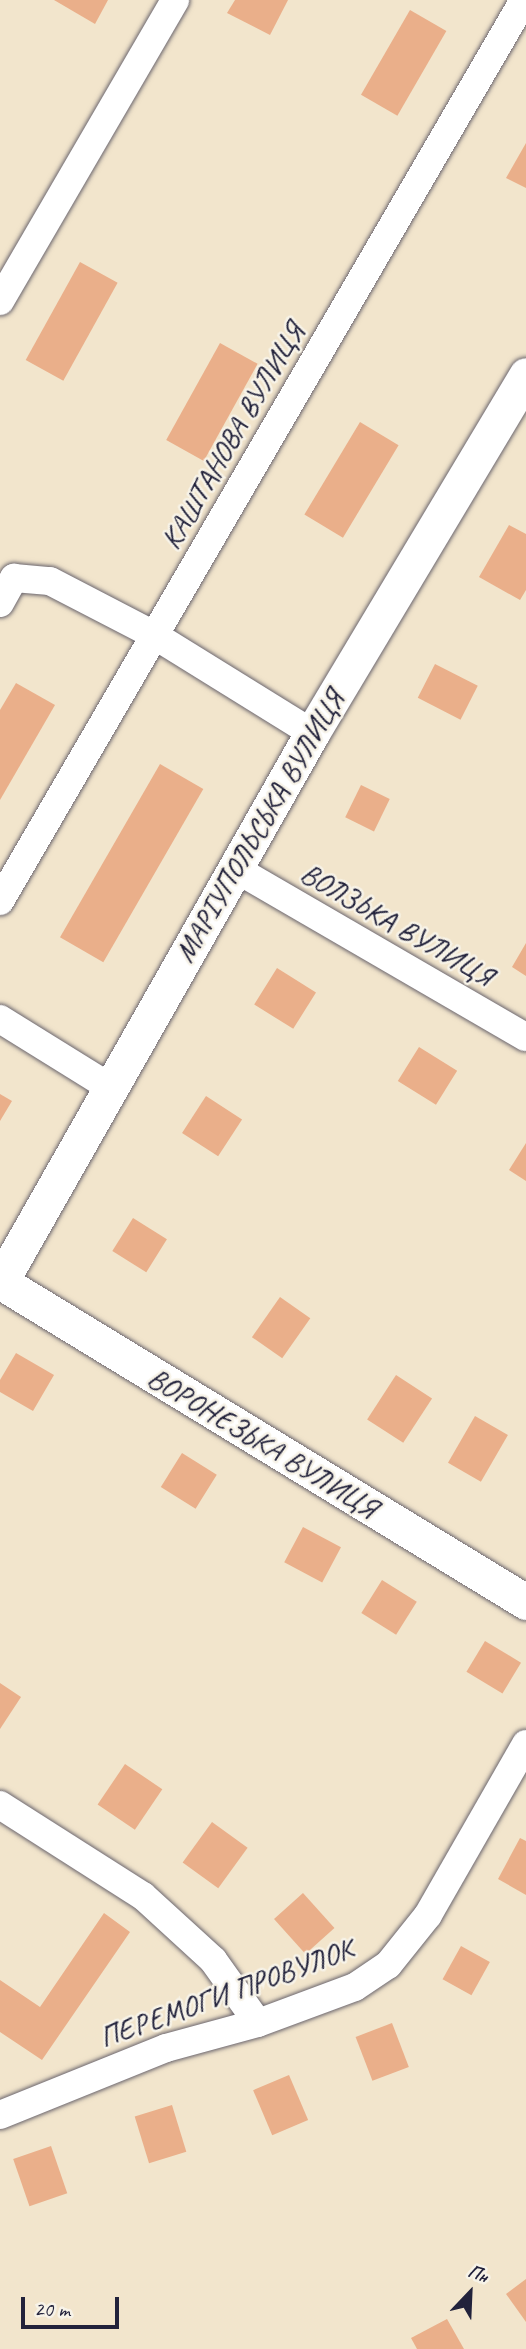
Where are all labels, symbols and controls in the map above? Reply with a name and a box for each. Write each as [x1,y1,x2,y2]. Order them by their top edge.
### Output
street label: КАШТАНОВА ВУЛИЦЯ [153,318,311,554]
street label: МАРІУПОЛЬСЬКА ВУЛИЦЯ [166,684,352,968]
street label: ВОЛЗЬКА ВУЛИЦЯ [295,855,499,993]
street label: ВОРОНЕЗЬКА ВУЛИЦЯ [142,1359,384,1525]
street label: ПЕРЕМОГИ ПРОВУЛОК [94,1930,358,2056]
north arrow [435,2258,505,2328]
text: Пн [464,2259,492,2289]
scale bar [24,2282,122,2326]
text: 20 m [34,2296,70,2322]

